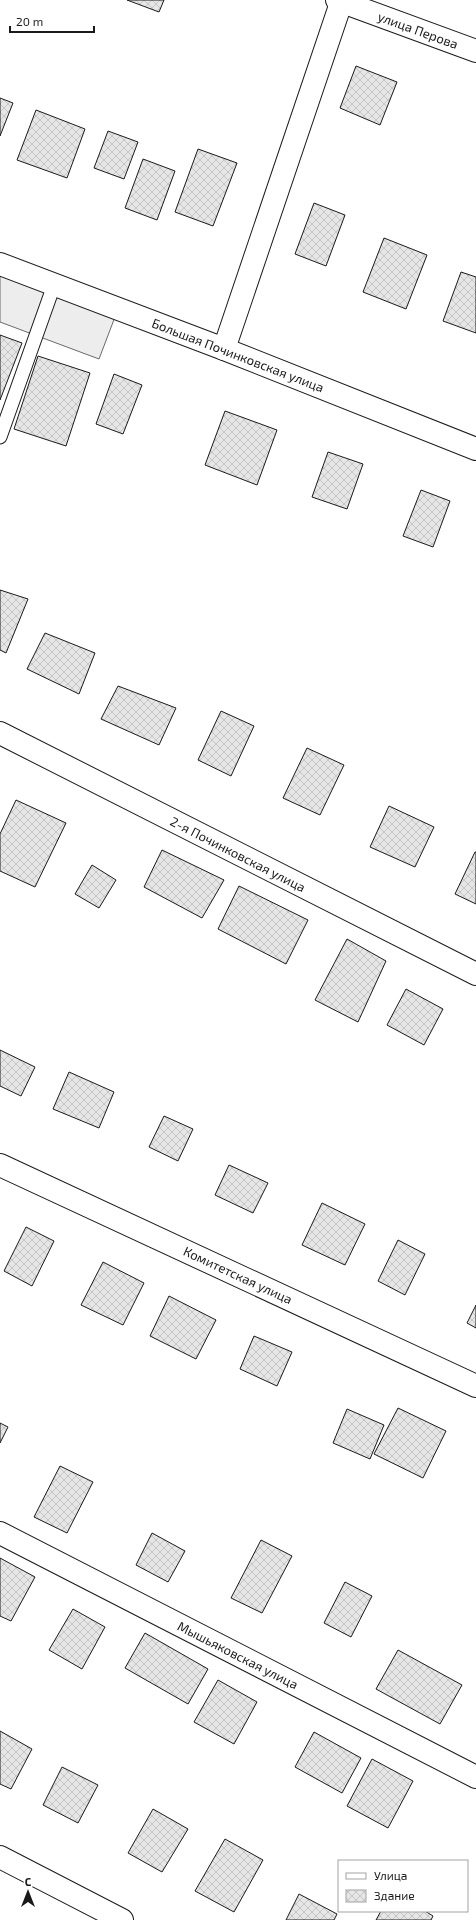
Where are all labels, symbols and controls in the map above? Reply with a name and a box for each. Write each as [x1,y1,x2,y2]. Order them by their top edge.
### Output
scale bar [10,8,94,34]
street label: улица Перова [376,8,460,52]
text: 20 m [16,14,43,28]
street label: Большая Починковская улица [150,315,326,395]
street label: 2-я Починковская улица [168,813,308,895]
street label: Комитетская улица [181,1243,295,1307]
street label: Мышьяковская улица [175,1618,301,1692]
legend [338,1860,468,1912]
text: Улица [374,1868,407,1882]
north arrow [8,1872,48,1912]
text: С [25,1875,32,1888]
text: Здание [374,1888,415,1902]

